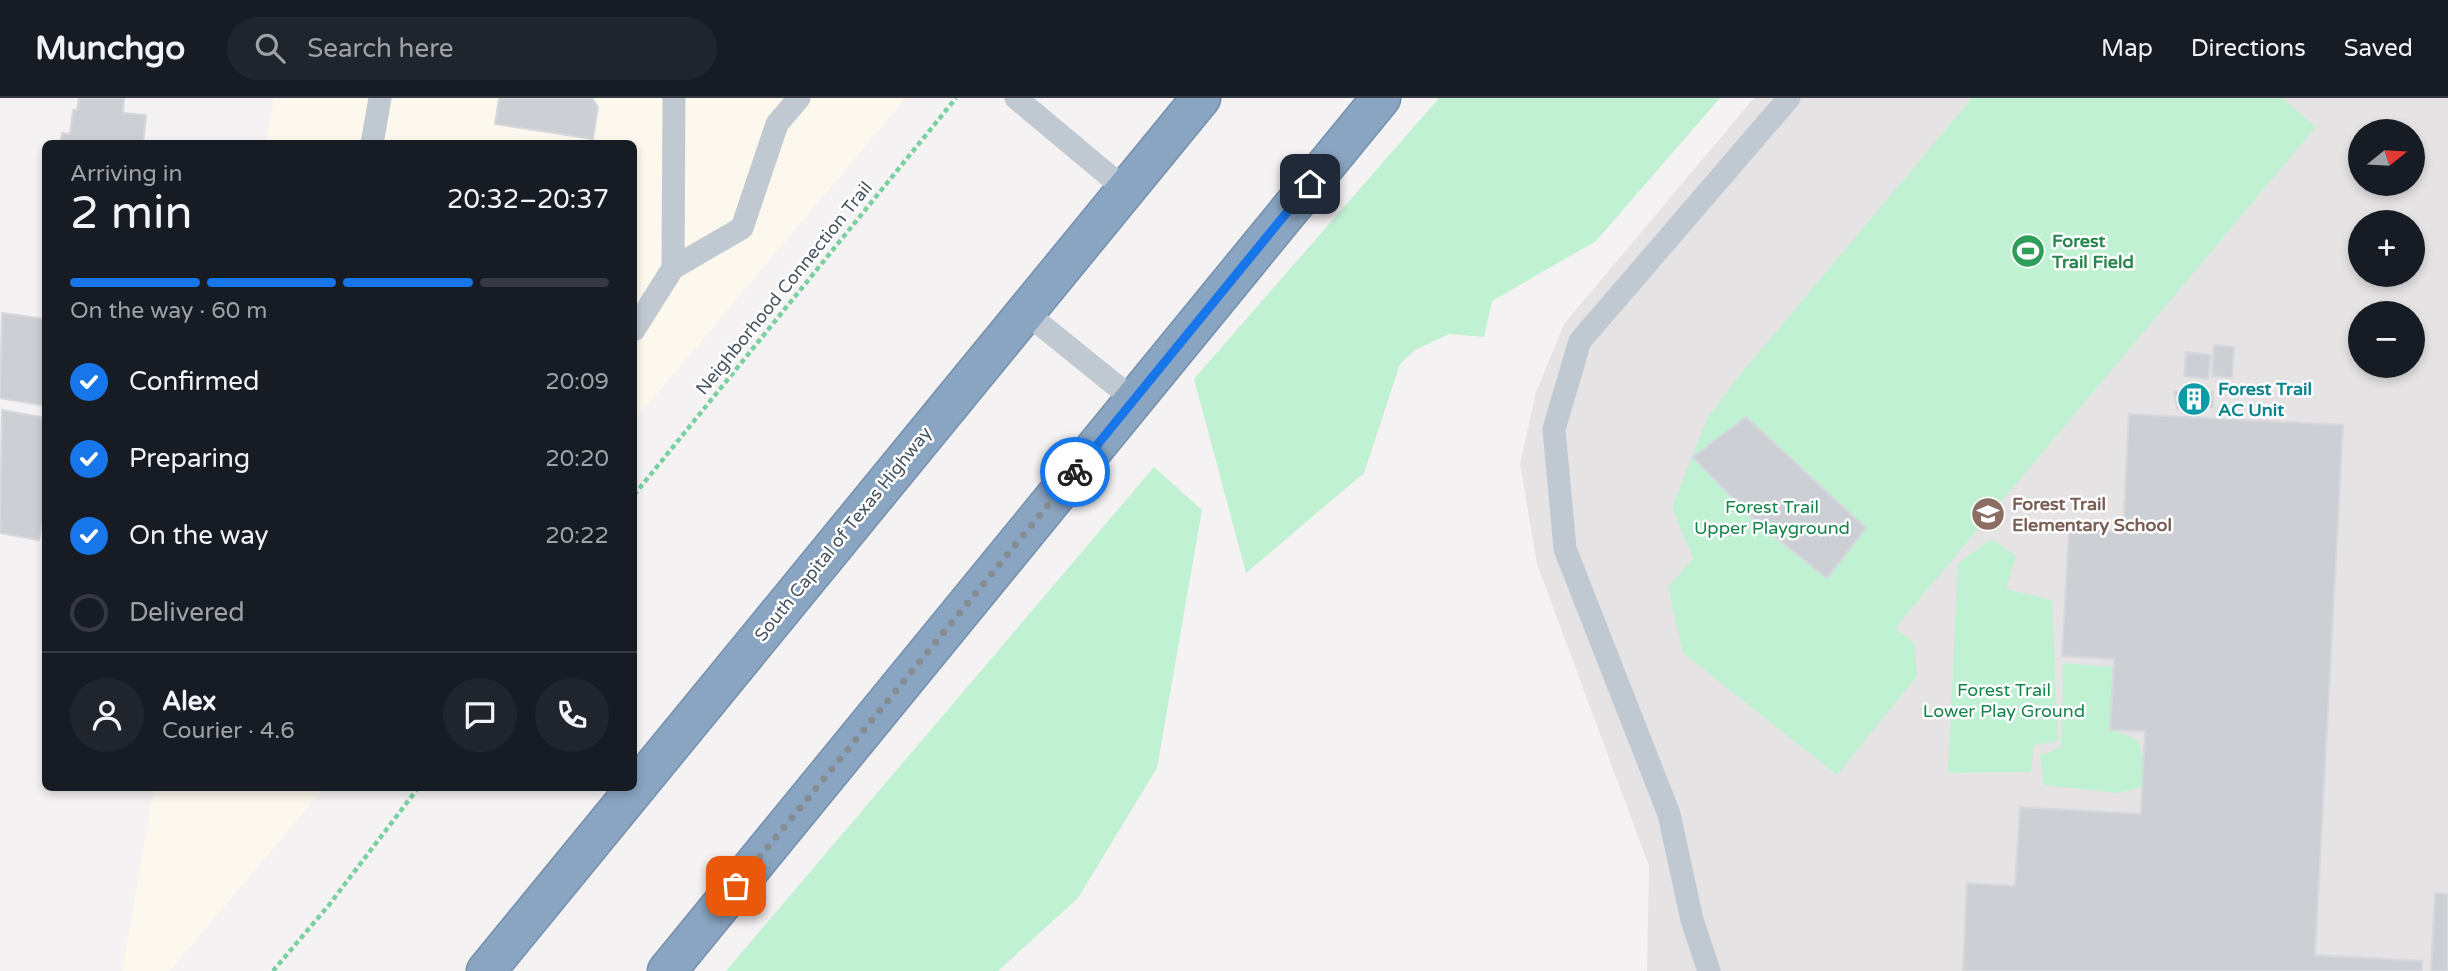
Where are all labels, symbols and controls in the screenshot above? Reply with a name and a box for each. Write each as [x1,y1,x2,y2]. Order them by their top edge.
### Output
search box [227,17,717,80]
text: Munchgo [35,29,185,68]
icon: search [251,29,289,67]
text: Search here [307,33,453,64]
text: Map [2101,34,2153,63]
text: Directions [2191,34,2306,63]
text: Saved [2344,34,2413,63]
north arrow [2348,119,2426,196]
map controls [2348,119,2425,378]
pin [1280,154,1340,214]
text: Arriving in [70,160,183,188]
icon: home [1291,165,1329,203]
street label: Neighborhood Connection Trail [691,177,877,399]
text: 20:32–20:37 [447,184,609,215]
text: 2 min [70,186,193,241]
button: + [2348,210,2425,287]
place label: Forest Trail Field [2051,230,2134,273]
sports icon: Forest Trail Field [2009,232,2047,270]
text: On the way · 60 m [70,297,267,325]
button: − [2348,301,2425,378]
icon: check [70,363,108,401]
text: Confirmed [129,366,259,397]
text: 20:09 [545,368,609,396]
place label: Forest Trail AC Unit [2218,378,2312,421]
building icon: Forest Trail AC Unit [2175,380,2213,418]
street label: South Capital of Texas Highway [750,422,937,646]
courier [1040,437,1110,507]
icon: check [70,440,108,478]
text: Preparing [129,443,250,474]
text: 20:20 [545,445,609,473]
icon: bike [1056,453,1094,491]
place label: Forest Trail Elementary School [2012,493,2172,536]
school or university icon: Forest Trail Elementary School [1969,495,2007,533]
park label: Forest Trail Upper Playground [1694,496,1850,539]
icon: check [70,517,108,555]
text: On the way [129,520,269,551]
text: 20:22 [545,522,609,550]
text: Delivered [129,597,245,628]
button: person [70,678,144,752]
button: chat [443,678,517,752]
button: phone [535,678,609,752]
park label: Forest Trail Lower Play Ground [1923,679,2085,722]
text: Alex [162,686,216,717]
text: Courier · 4.6 [162,717,295,745]
pin [706,856,766,916]
icon: bag [717,867,755,905]

